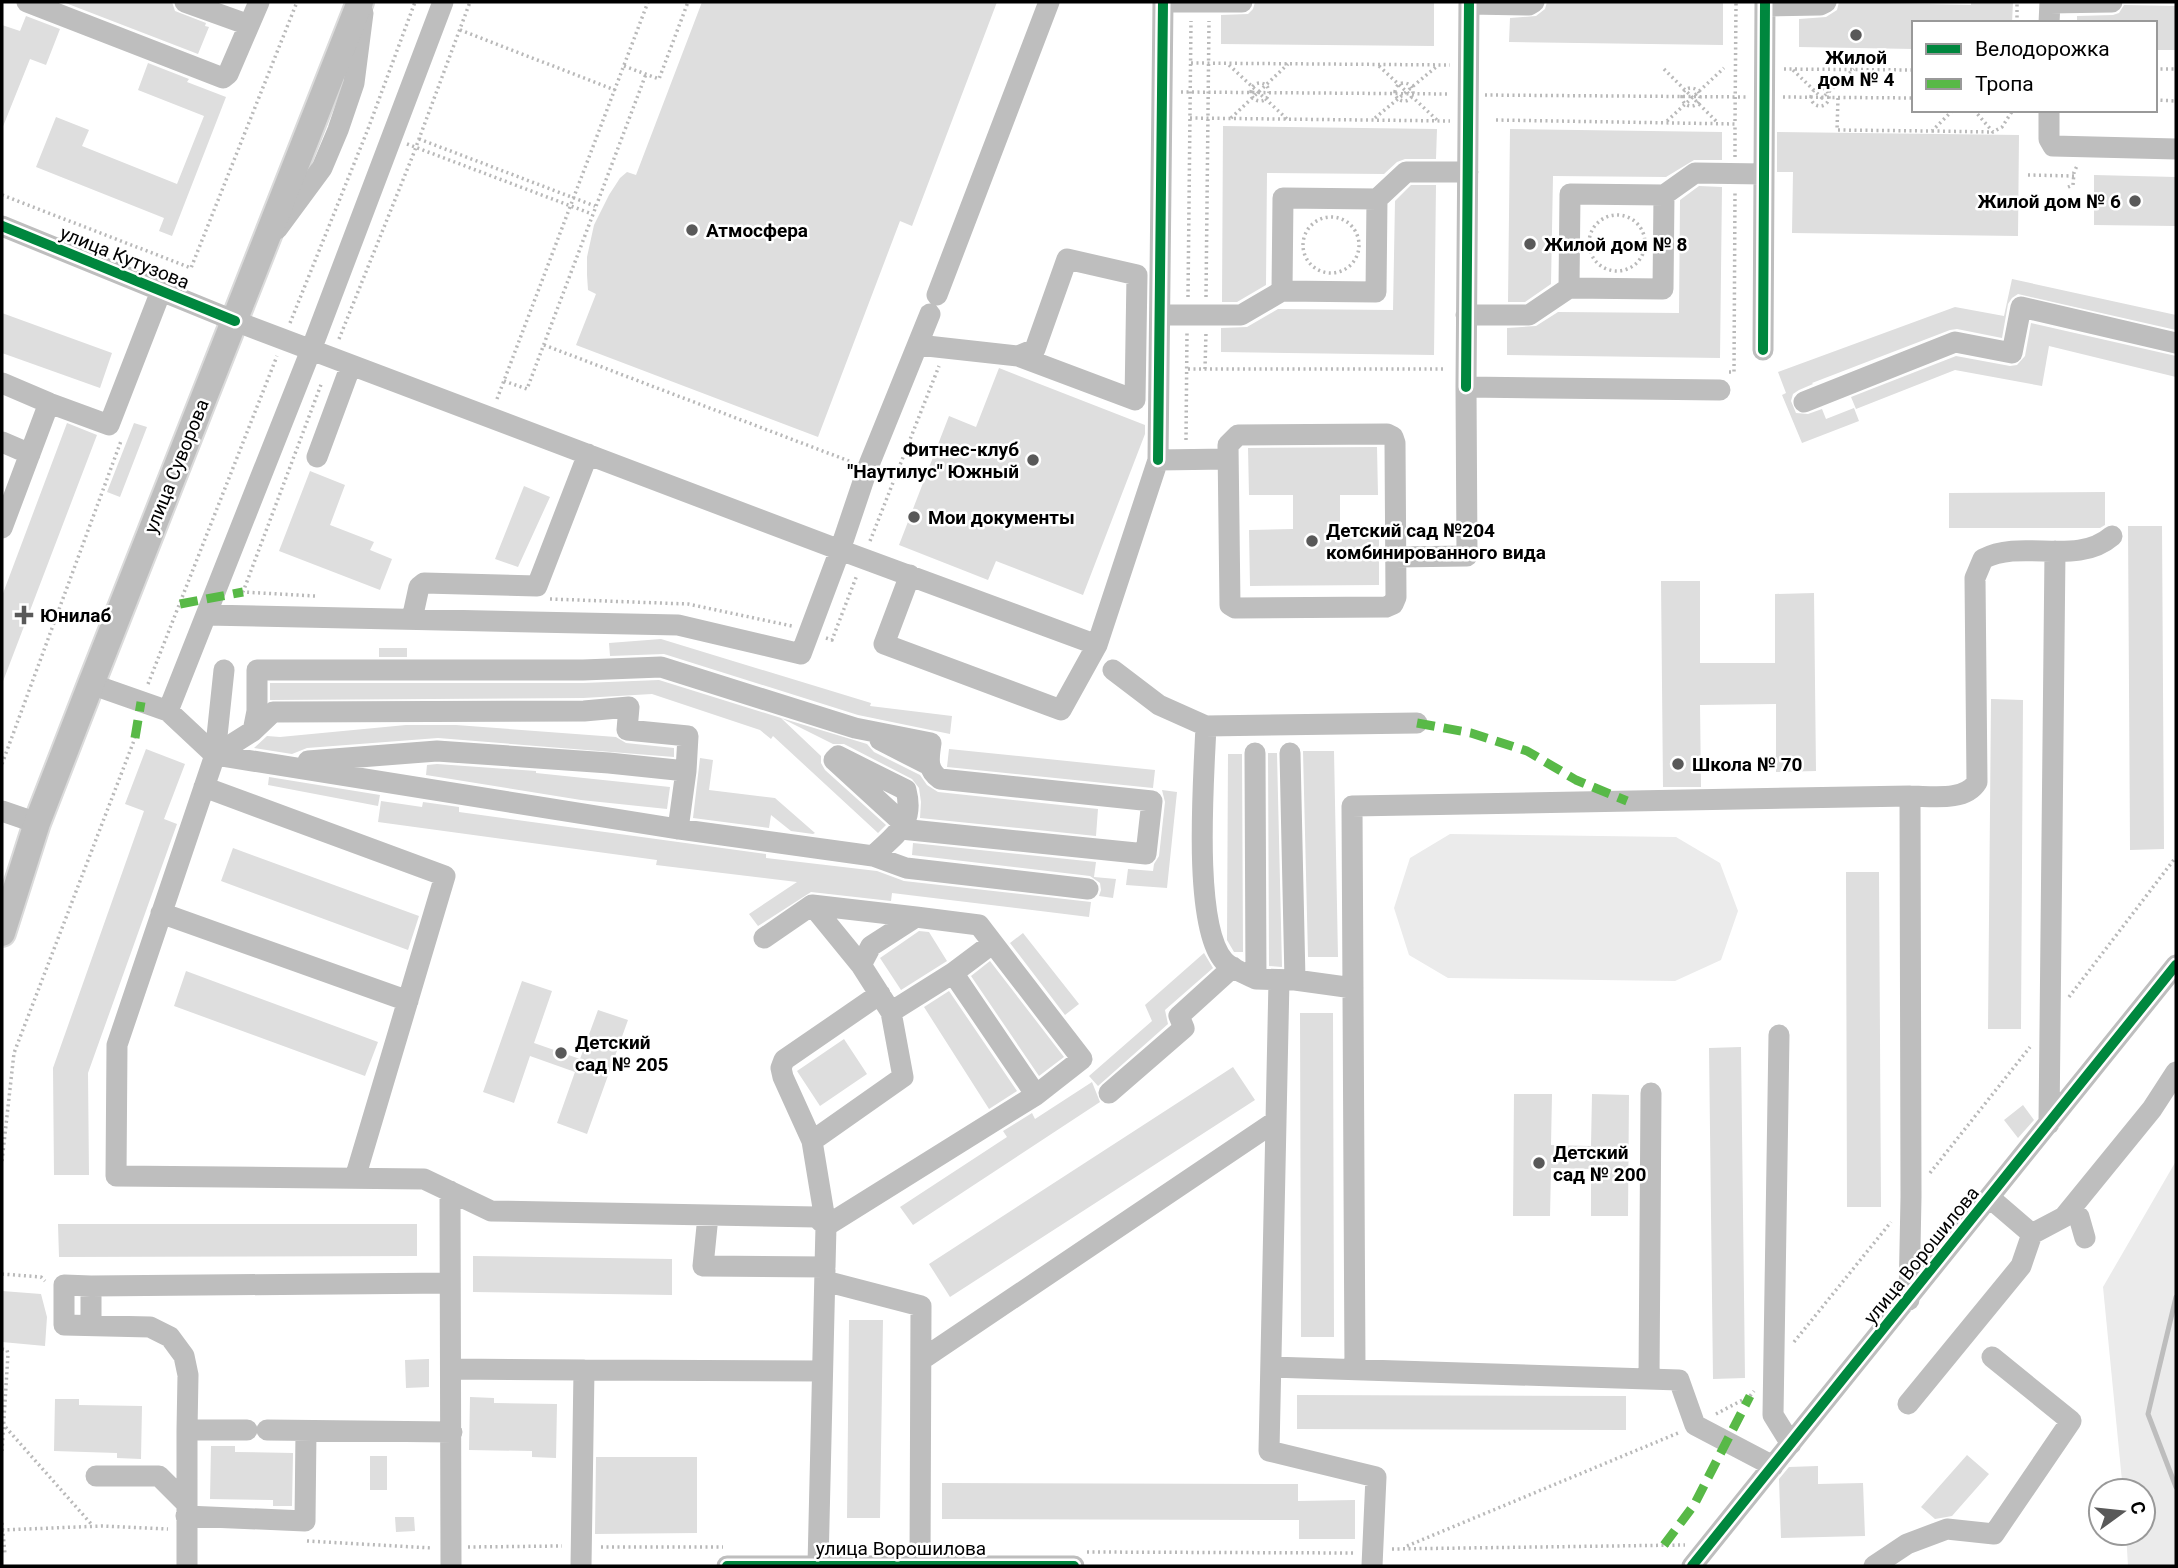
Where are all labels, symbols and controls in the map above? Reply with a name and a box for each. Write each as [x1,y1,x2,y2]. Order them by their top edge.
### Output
legend [1912,21,2157,112]
marker: Жилой дом № 4 [1848,27,1864,43]
text: Велодорожка [1975,37,2110,61]
place label: Жилой дом № 4 [1818,46,1894,91]
text: Тропа [1975,72,2034,96]
place label: Жилой дом № 6 [1978,190,2121,213]
marker: Жилой дом № 6 [2127,193,2143,209]
place label: Атмосфера [706,219,808,242]
street label: улица Кутузова [57,221,193,294]
marker: Атмосфера [684,222,700,238]
place label: Жилой дом № 8 [1544,233,1688,256]
marker: Жилой дом № 8 [1522,236,1538,252]
street label: улица Суворова [139,396,214,537]
place label: Фитнес-клуб "Наутилус" Южный [847,438,1019,483]
marker: Фитнес-клуб "Наутилус" Южный [1025,452,1041,468]
place label: Мои документы [928,506,1075,529]
marker: Мои документы [906,509,922,525]
place label: Детский сад №204 комбинированного вида [1326,519,1546,564]
marker: Детский сад №204 комбинированного вида [1304,533,1320,549]
place label: Юнилаб [40,604,111,627]
marker: Юнилаб [14,605,34,625]
place label: Школа № 70 [1692,753,1803,776]
marker: Школа № 70 [1670,756,1686,772]
place label: Детский сад № 205 [575,1031,669,1076]
marker: Детский сад № 205 [553,1045,569,1061]
place label: Детский сад № 200 [1553,1141,1647,1186]
marker: Детский сад № 200 [1531,1155,1547,1171]
street label: улица Ворошилова [1859,1182,1984,1329]
north arrow [2087,1477,2157,1547]
text: С [2125,1499,2151,1517]
street label: улица Ворошилова [816,1537,986,1560]

